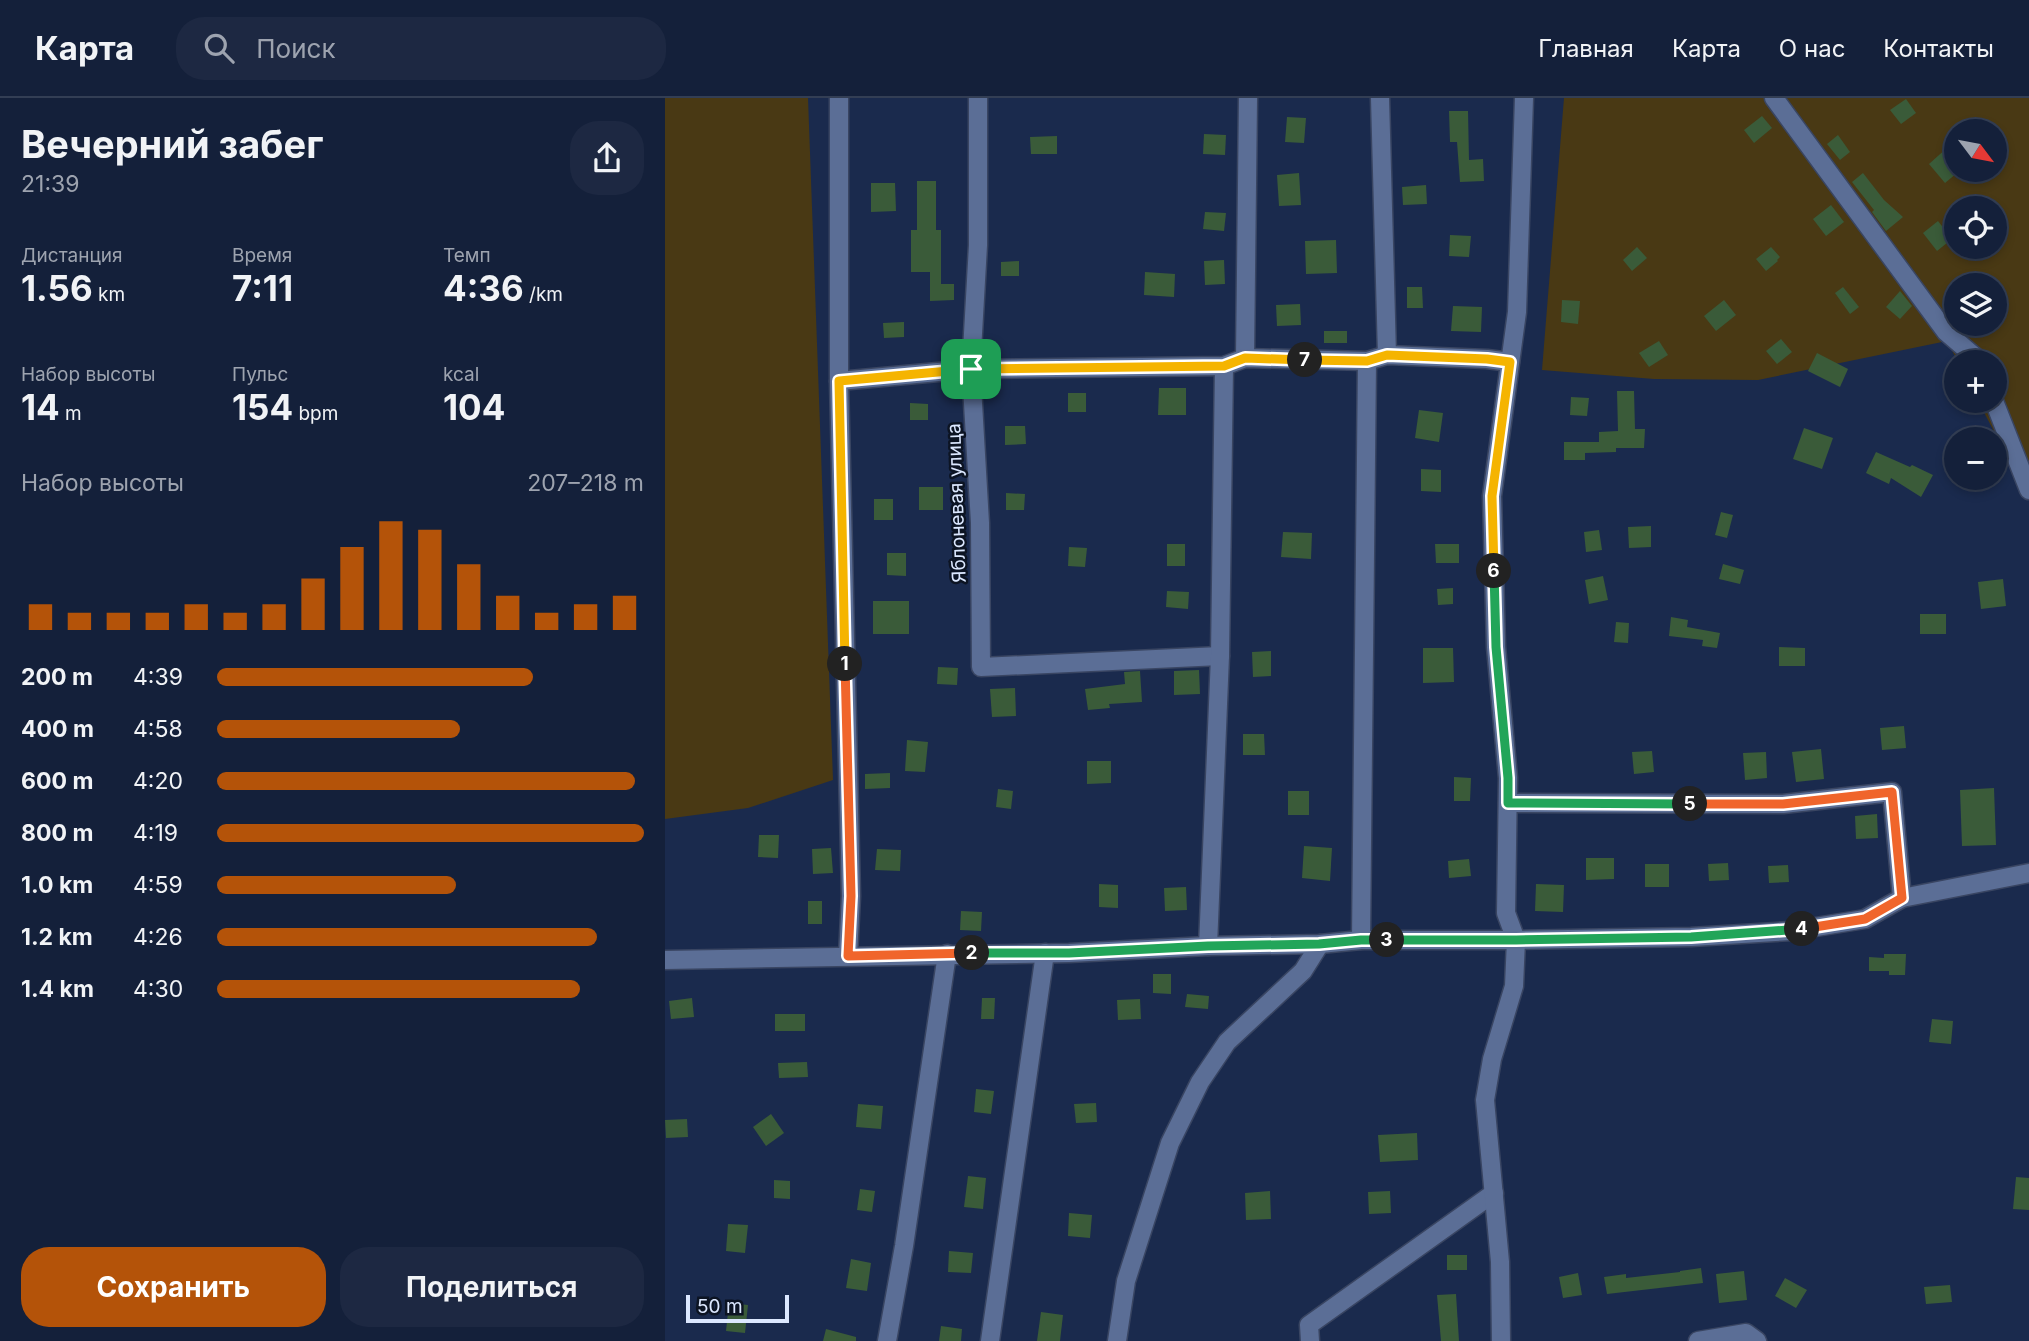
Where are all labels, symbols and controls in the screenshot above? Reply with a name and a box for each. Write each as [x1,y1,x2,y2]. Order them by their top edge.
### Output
search box [176,17,666,80]
text: Карта [35,28,134,68]
icon: search [200,29,238,67]
text: Поиск [256,33,335,64]
text: Главная [1538,34,1634,63]
text: Карта [1672,34,1741,63]
text: О нас [1779,34,1845,63]
text: Контакты [1883,34,1994,63]
north arrow [1944,119,2007,182]
map controls [1944,119,2007,490]
text: Вечерний забег [21,121,323,167]
button: share [570,121,644,195]
text: 21:39 [21,170,79,198]
button: locate [1944,196,2007,259]
text: Дистанция [21,244,123,267]
text: Время [232,244,292,267]
text: Темп [443,244,491,267]
text: 1.56 [21,267,93,309]
text: 7:11 [232,267,293,309]
text: 4:36 [443,267,524,309]
button: layers [1944,273,2007,336]
text: km [93,283,125,306]
text: /km [524,283,563,306]
pin [941,339,1001,399]
pin: 7 [1287,342,1323,378]
text: 7 [1299,348,1310,371]
icon: arrive [952,350,990,388]
button: + [1944,350,2007,413]
text: Набор высоты [21,363,156,386]
text: Пульс [232,363,288,386]
text: kcal [443,363,479,386]
text: 14 [21,386,60,428]
text: 154 [232,386,293,428]
text: 104 [443,386,505,428]
text: m [60,402,82,425]
text: bpm [293,402,338,425]
street label: Яблоневая улица [942,423,971,583]
button: − [1944,427,2007,490]
text: Набор высоты [21,469,184,497]
text: 207–218 m [527,469,644,497]
pin: 6 [1477,554,1511,588]
text: 6 [1487,559,1500,582]
pin: 1 [827,646,863,682]
text: 1 [840,652,849,675]
text: 200 m [21,663,93,691]
text: 4:39 [133,663,183,691]
text: 400 m [21,715,94,743]
text: 4:58 [133,715,183,743]
text: 600 m [21,767,93,795]
text: 4:20 [133,767,183,795]
pin: 5 [1672,786,1707,822]
text: 5 [1683,792,1696,815]
text: 800 m [21,819,93,847]
text: 4:19 [133,819,178,847]
text: 1.0 km [21,871,93,899]
text: 4:59 [133,871,183,899]
pin: 4 [1785,912,1819,946]
text: 4 [1795,917,1808,940]
pin: 3 [1369,922,1405,958]
text: 1.2 km [21,923,93,951]
text: 4:26 [133,923,183,951]
text: 3 [1380,928,1393,951]
pin: 2 [955,936,989,970]
text: 2 [966,941,977,964]
text: 1.4 km [21,975,94,1003]
text: 4:30 [133,975,183,1003]
button: Сохранить [21,1247,326,1327]
button: Поделиться [340,1247,644,1327]
scale bar [686,1292,789,1324]
text: 50 m [697,1295,743,1318]

